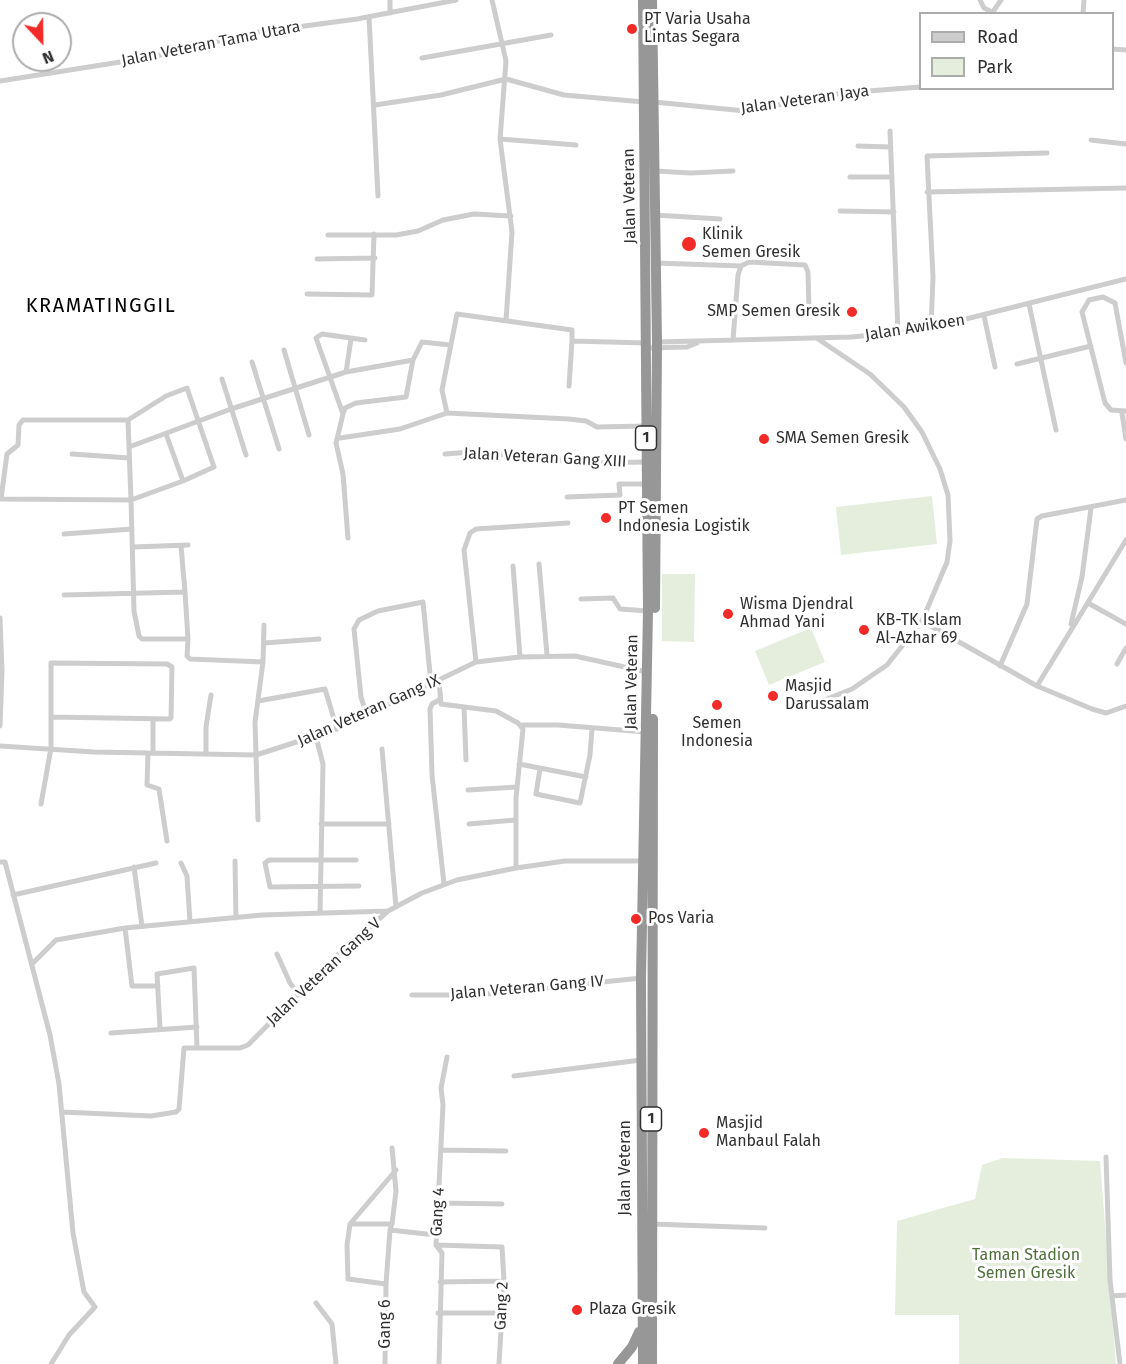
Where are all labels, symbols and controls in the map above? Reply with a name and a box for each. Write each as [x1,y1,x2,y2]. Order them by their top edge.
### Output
place label: PT Varia Usaha Lintas Segara [644,10,751,48]
north arrow [12,12,72,72]
legend [919,12,1114,90]
street label: Jalan Veteran Tama Utara [120,17,302,71]
marker: PT Varia Usaha Lintas Segara [625,22,639,36]
text: Road [977,26,1019,48]
text: N [40,47,57,68]
text: Park [977,56,1012,78]
street label: Jalan Veteran Jaya [740,81,870,119]
street label: Jalan Veteran [620,148,640,244]
place label: Klinik Semen Gresik [702,225,800,263]
marker: Klinik Semen Gresik [680,235,698,253]
district label: KRAMATINGGIL [26,294,176,318]
place label: SMP Semen Gresik [707,302,840,322]
marker: SMP Semen Gresik [845,305,859,319]
street label: Jalan Awikoen [864,311,966,345]
road number: 1 [636,426,656,450]
place label: SMA Semen Gresik [776,429,909,449]
marker: SMA Semen Gresik [757,432,771,446]
street label: Jalan Veteran Gang XIII [463,444,627,472]
place label: PT Semen Indonesia Logistik [618,499,750,537]
marker: PT Semen Indonesia Logistik [599,511,613,525]
place label: Wisma Djendral Ahmad Yani [740,595,853,633]
marker: Wisma Djendral Ahmad Yani [721,607,735,621]
place label: KB-TK Islam Al-Azhar 69 [876,611,962,649]
marker: KB-TK Islam Al-Azhar 69 [857,623,871,637]
street label: Jalan Veteran [622,634,642,730]
street label: Jalan Veteran Gang IX [295,671,443,751]
place label: Masjid Darussalam [785,677,870,715]
marker: Masjid Darussalam [766,689,780,703]
marker: Semen Indonesia [710,698,724,712]
place label: Semen Indonesia [681,714,753,752]
place label: Pos Varia [648,909,714,929]
marker: Pos Varia [629,912,643,926]
street label: Jalan Veteran Gang V [263,914,385,1030]
street label: Jalan Veteran Gang IV [449,972,605,1004]
road number: 1 [640,1107,662,1131]
place label: Masjid Manbaul Falah [716,1114,821,1152]
street label: Jalan Veteran [616,1120,636,1216]
marker: Masjid Manbaul Falah [697,1126,711,1140]
street label: Gang 4 [427,1187,449,1237]
park label: Taman Stadion Semen Gresik [972,1246,1080,1284]
street label: Gang 2 [491,1281,513,1331]
street label: Gang 6 [376,1299,396,1349]
place label: Plaza Gresik [589,1300,676,1320]
marker: Plaza Gresik [570,1303,584,1317]

